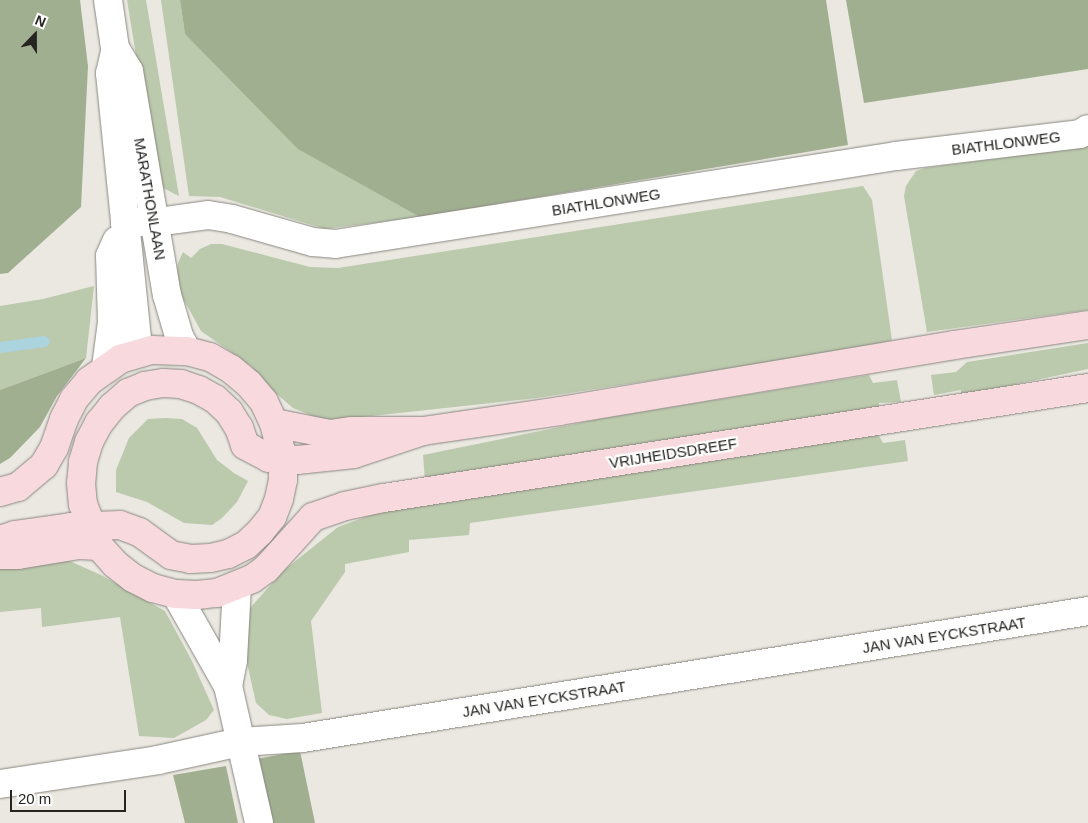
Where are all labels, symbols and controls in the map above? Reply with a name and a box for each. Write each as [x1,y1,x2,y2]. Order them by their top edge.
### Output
north arrow [10,10,60,60]
text: N [33,12,48,30]
street label: BIATHLONWEG [950,127,1062,159]
street label: MARATHONLAAN [130,136,170,262]
street label: BIATHLONWEG [550,185,662,219]
street label: VRIJHEIDSDREEF [608,434,738,472]
street label: JAN VAN EYCKSTRAAT [861,613,1027,657]
street label: JAN VAN EYCKSTRAAT [461,677,627,721]
scale bar [12,780,129,812]
text: 20 m [18,790,51,807]

